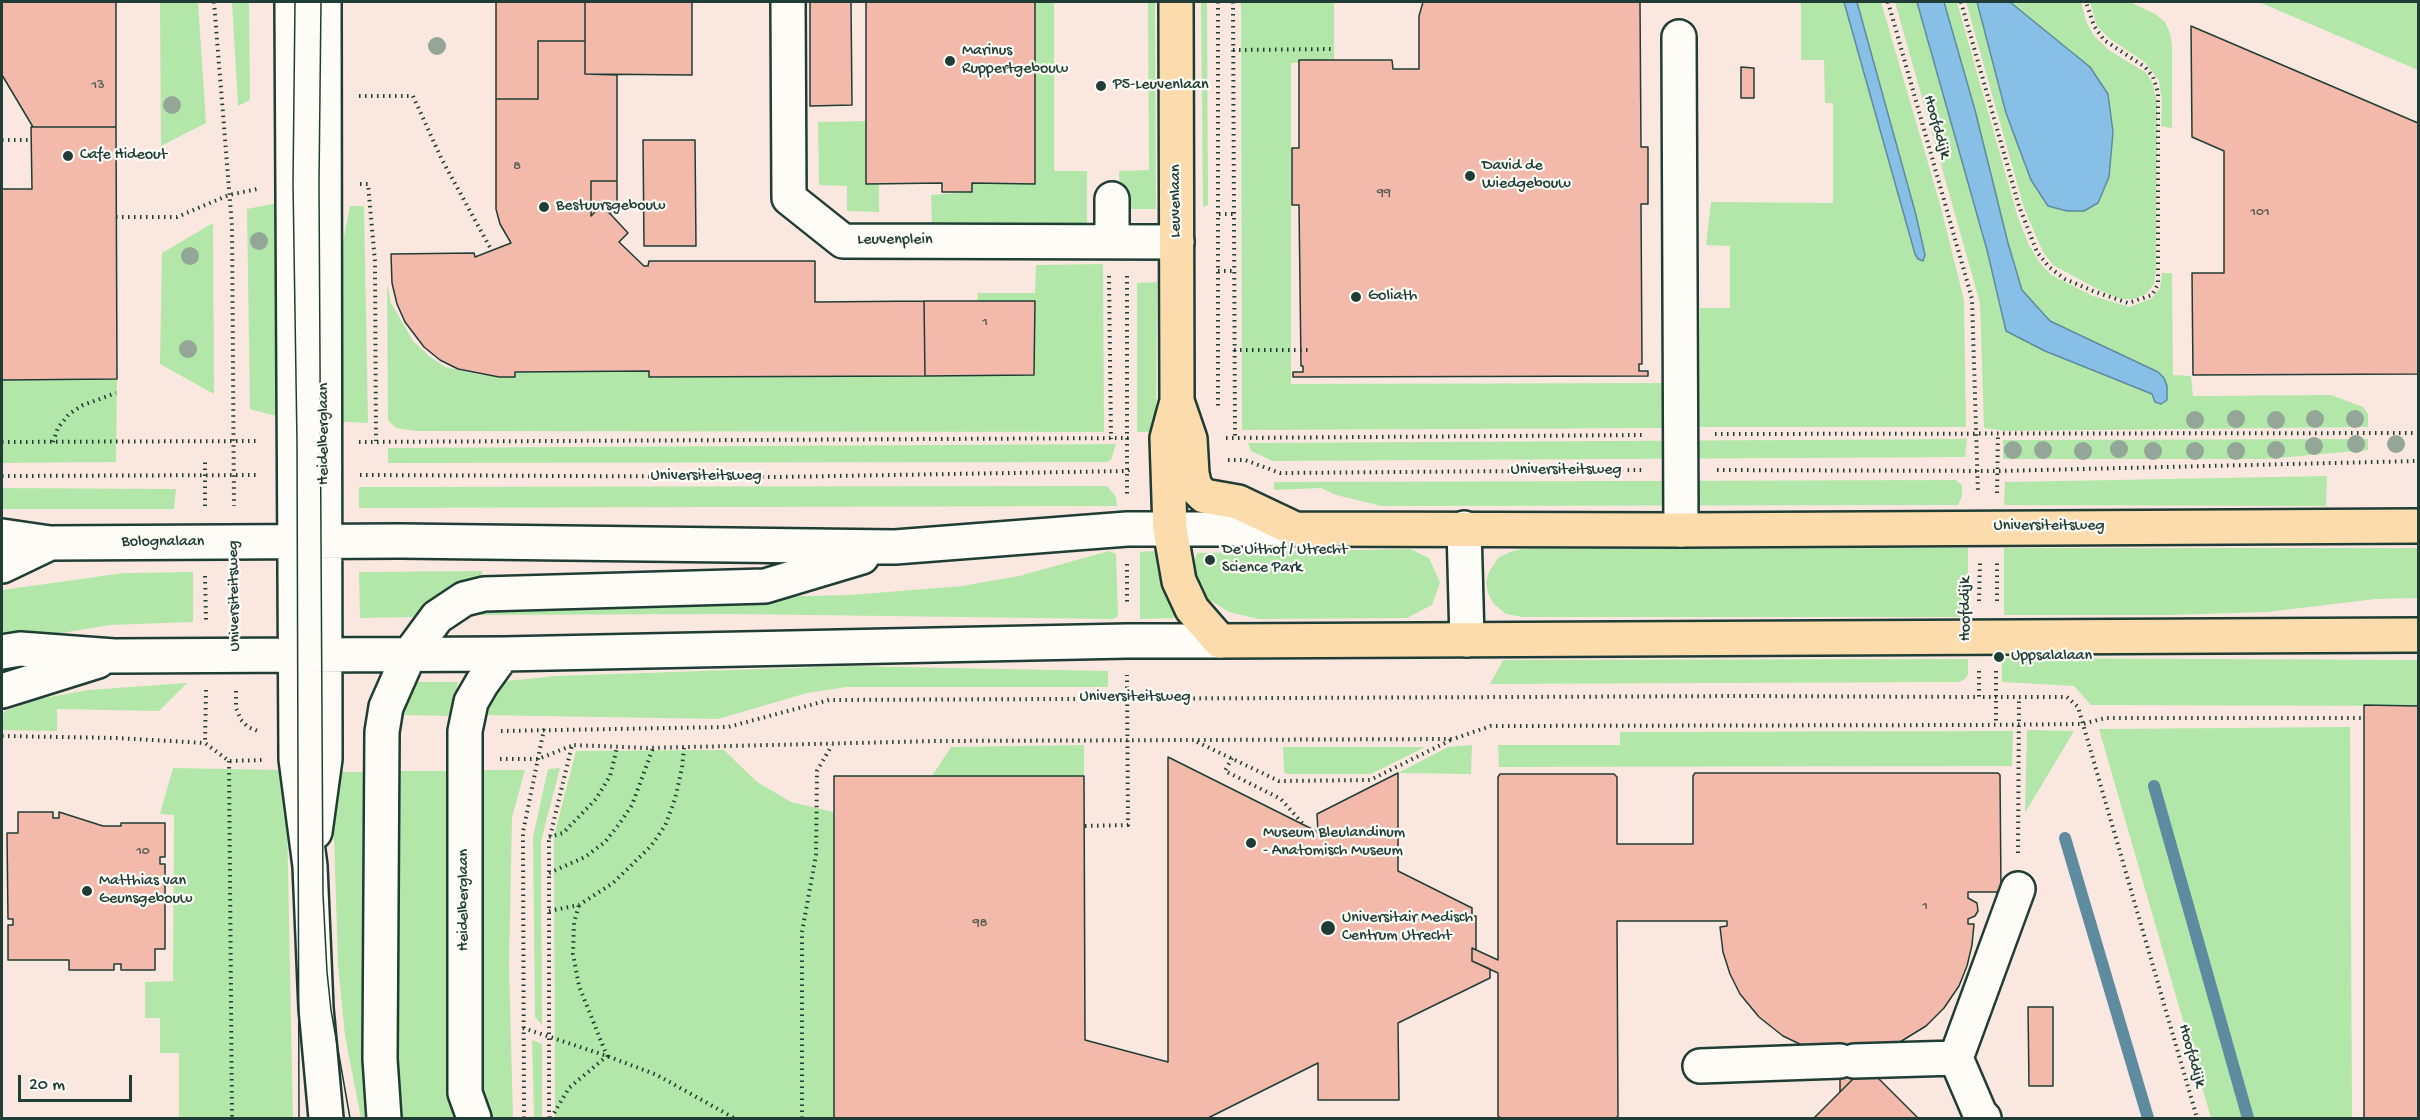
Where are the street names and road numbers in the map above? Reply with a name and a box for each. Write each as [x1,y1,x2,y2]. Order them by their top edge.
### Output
street label: Hoofddijk [1918,93,1954,161]
street label: Leuvenlaan [1167,164,1187,238]
street label: Leuvenplein [857,231,933,251]
street label: Heidelberglaan [315,383,335,485]
street label: Universiteitsweg [1510,461,1622,481]
street label: Universiteitsweg [650,467,762,487]
street label: Universiteitsweg [1993,517,2105,537]
street label: Bolognalaan [122,533,204,553]
street label: Universiteitsweg [224,540,246,652]
street label: Hoofddijk [1957,577,1977,641]
street label: Universiteitsweg [1079,688,1191,708]
street label: Heidelberglaan [455,849,475,951]
street label: Hoofddijk [2173,1022,2209,1090]

